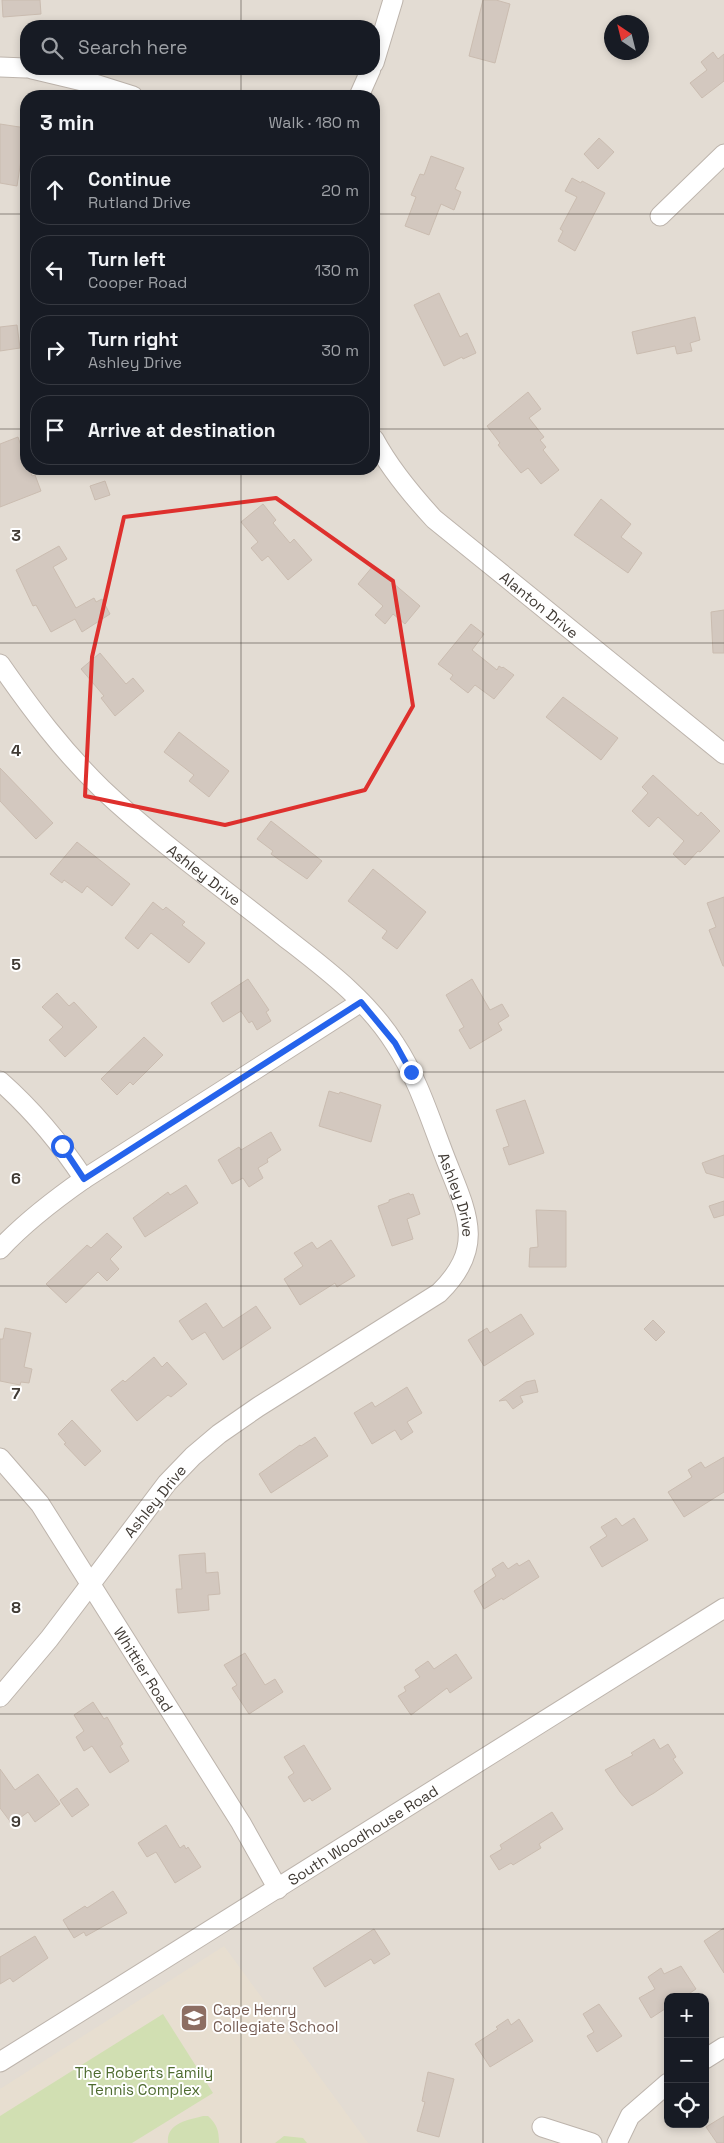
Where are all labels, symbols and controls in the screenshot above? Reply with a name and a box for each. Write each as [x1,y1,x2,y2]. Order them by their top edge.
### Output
north arrow [604,15,649,60]
search box [20,20,380,75]
icon: search [38,34,66,62]
text: Search here [78,35,188,60]
text: 3 min [40,109,95,136]
text: Walk · 180 m [268,112,360,133]
text: Continue [88,167,171,192]
icon: ahead [41,176,69,204]
text: 20 m [321,180,359,201]
text: Rutland Drive [88,192,191,213]
text: Turn left [88,247,166,272]
icon: left [41,256,69,284]
text: 130 m [315,260,359,281]
text: Cooper Road [88,272,187,293]
text: Turn right [88,327,178,352]
icon: right [41,336,69,364]
text: 30 m [321,340,359,361]
text: Ashley Drive [88,352,182,373]
icon: arrive [41,416,69,444]
text: Arrive at destination [88,418,276,443]
text: 3 [11,525,21,546]
street label: Alanton Drive [496,567,583,642]
text: 4 [11,740,21,761]
street label: Ashley Drive [164,840,245,909]
text: 5 [11,954,21,975]
route end [400,1061,423,1084]
route start [51,1135,74,1158]
street label: Ashley Drive [435,1150,478,1237]
text: 6 [11,1168,21,1189]
text: 7 [12,1383,21,1404]
street label: Ashley Drive [120,1461,190,1541]
text: 8 [11,1597,21,1618]
street label: Whittier Road [110,1623,178,1715]
street label: South Woodhouse Road [284,1780,441,1889]
text: 9 [11,1811,21,1832]
map controls [664,1993,709,2128]
button: + [664,1993,709,2038]
place label: Cape Henry Collegiate School [213,2000,339,2036]
school or university icon: Cape Henry Collegiate School [179,2003,209,2033]
button: − [664,2038,709,2083]
park label: The Roberts Family Tennis Complex [75,2063,213,2099]
button: locate [664,2083,709,2128]

